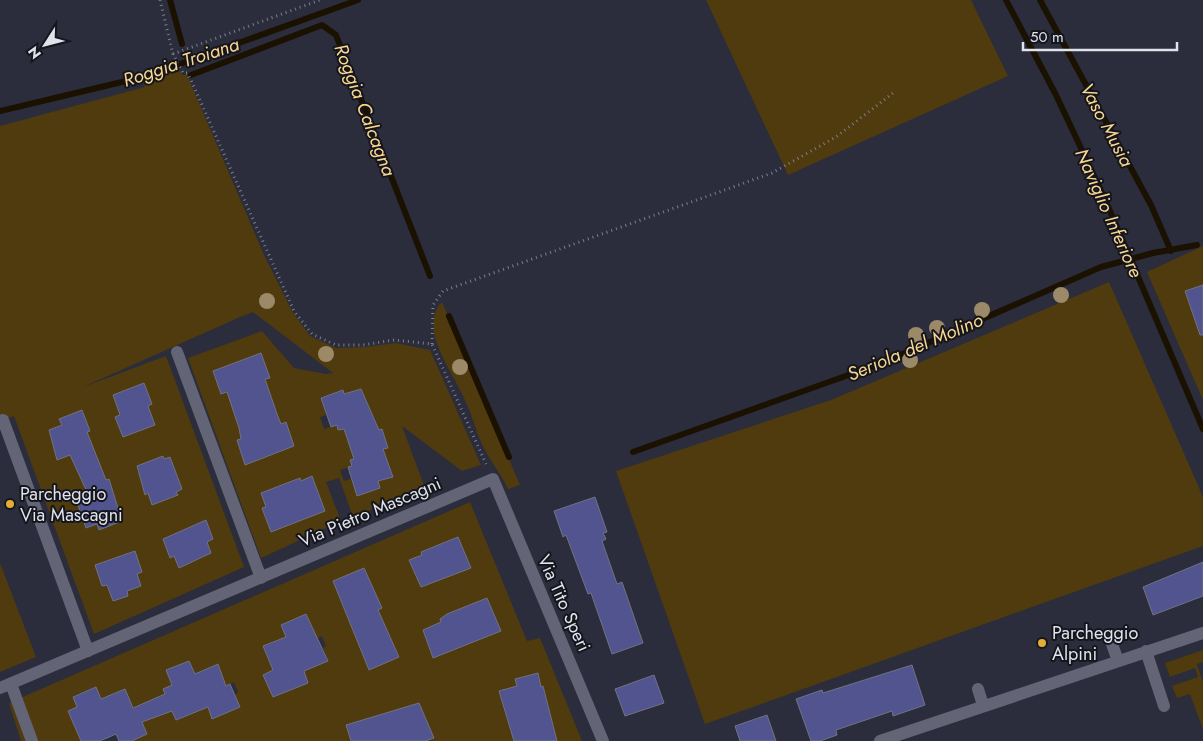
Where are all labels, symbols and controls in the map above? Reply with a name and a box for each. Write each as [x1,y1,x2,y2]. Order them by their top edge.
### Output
north arrow [20,20,70,70]
scale bar [1023,20,1177,52]
text: 50 m [1030,26,1064,48]
water label: Roggia Troiana [119,30,243,94]
water label: Roggia Calcagna [327,40,403,181]
text: N [23,42,46,63]
water label: Vaso Musia [1074,78,1141,172]
water label: Naviglio Inferiore [1068,144,1150,282]
water label: Seriola del Molino [843,306,987,388]
street label: Via Pietro Mascagni [295,470,445,554]
place label: Parcheggio Via Mascagni [20,481,123,528]
marker: Parcheggio Via Mascagni [4,498,16,510]
street label: Via Tito Speri [531,550,597,656]
place label: Parcheggio Alpini [1052,620,1138,667]
marker: Parcheggio Alpini [1036,637,1048,649]

